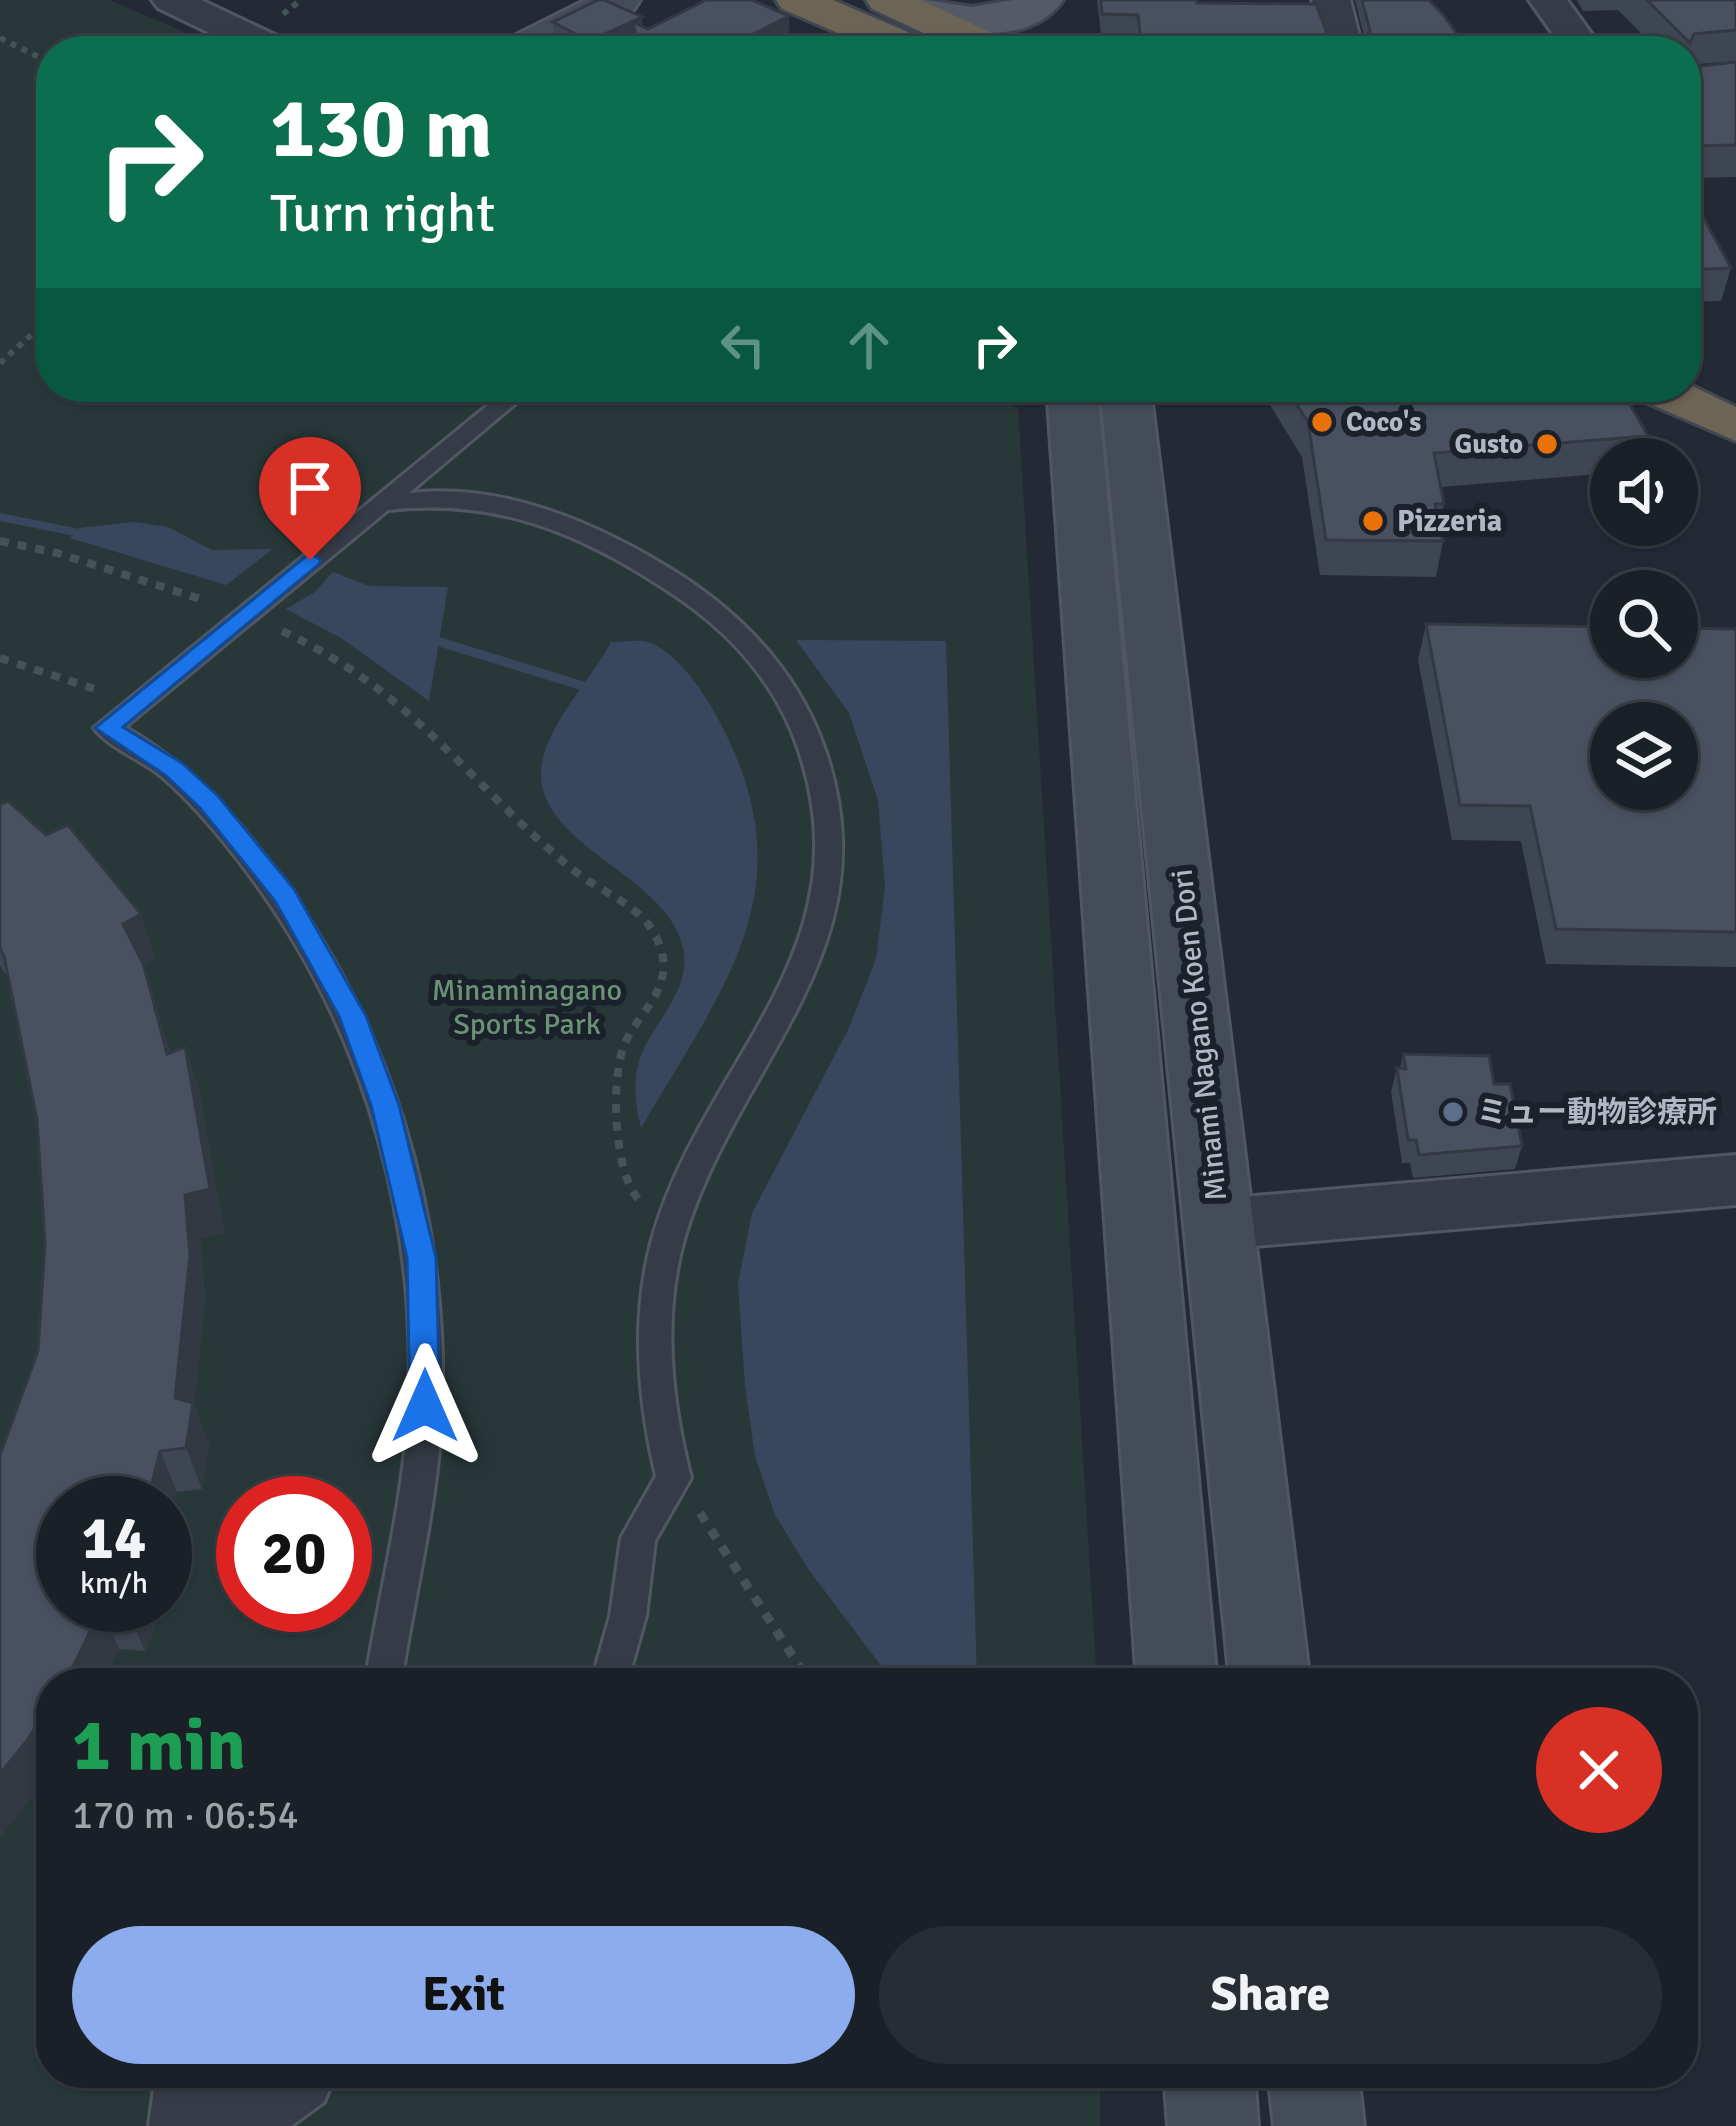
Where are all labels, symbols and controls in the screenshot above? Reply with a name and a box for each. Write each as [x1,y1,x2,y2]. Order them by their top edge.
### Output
text: 130 m [270,77,492,181]
icon: right [72,84,228,240]
text: Turn right [270,180,495,247]
icon: left [710,312,776,378]
icon: ahead [836,312,902,378]
icon: right [962,312,1028,378]
place label: Coco's [1346,406,1421,439]
marker: Coco's [1309,409,1335,435]
place label: Gusto [1455,428,1523,461]
marker: Gusto [1534,431,1560,457]
pin [259,437,361,560]
map controls [1590,438,1698,810]
button: sound [1590,438,1698,546]
icon: arrive [277,455,343,521]
place label: Pizzeria [1397,503,1502,540]
marker: Pizzeria [1360,508,1386,534]
button: search [1590,570,1698,678]
button: layers [1590,702,1698,810]
street label: Minami Nagano Koen Dori [1164,867,1235,1203]
park label: Minaminagano Sports Park [432,972,622,1043]
place label: ミュー動物診療所 [1477,1094,1717,1131]
marker: ミュー動物診療所 [1440,1099,1466,1125]
position arrow [362,1343,488,1469]
speed limit sign: 20 [216,1476,372,1632]
text: 14 [82,1502,146,1576]
text: km/h [80,1565,148,1602]
text: 1 min [72,1701,246,1790]
button: close [1536,1707,1662,1833]
text: 170 m · 06:54 [72,1791,299,1839]
button: Exit [72,1926,855,2064]
button: Share [879,1926,1662,2064]

